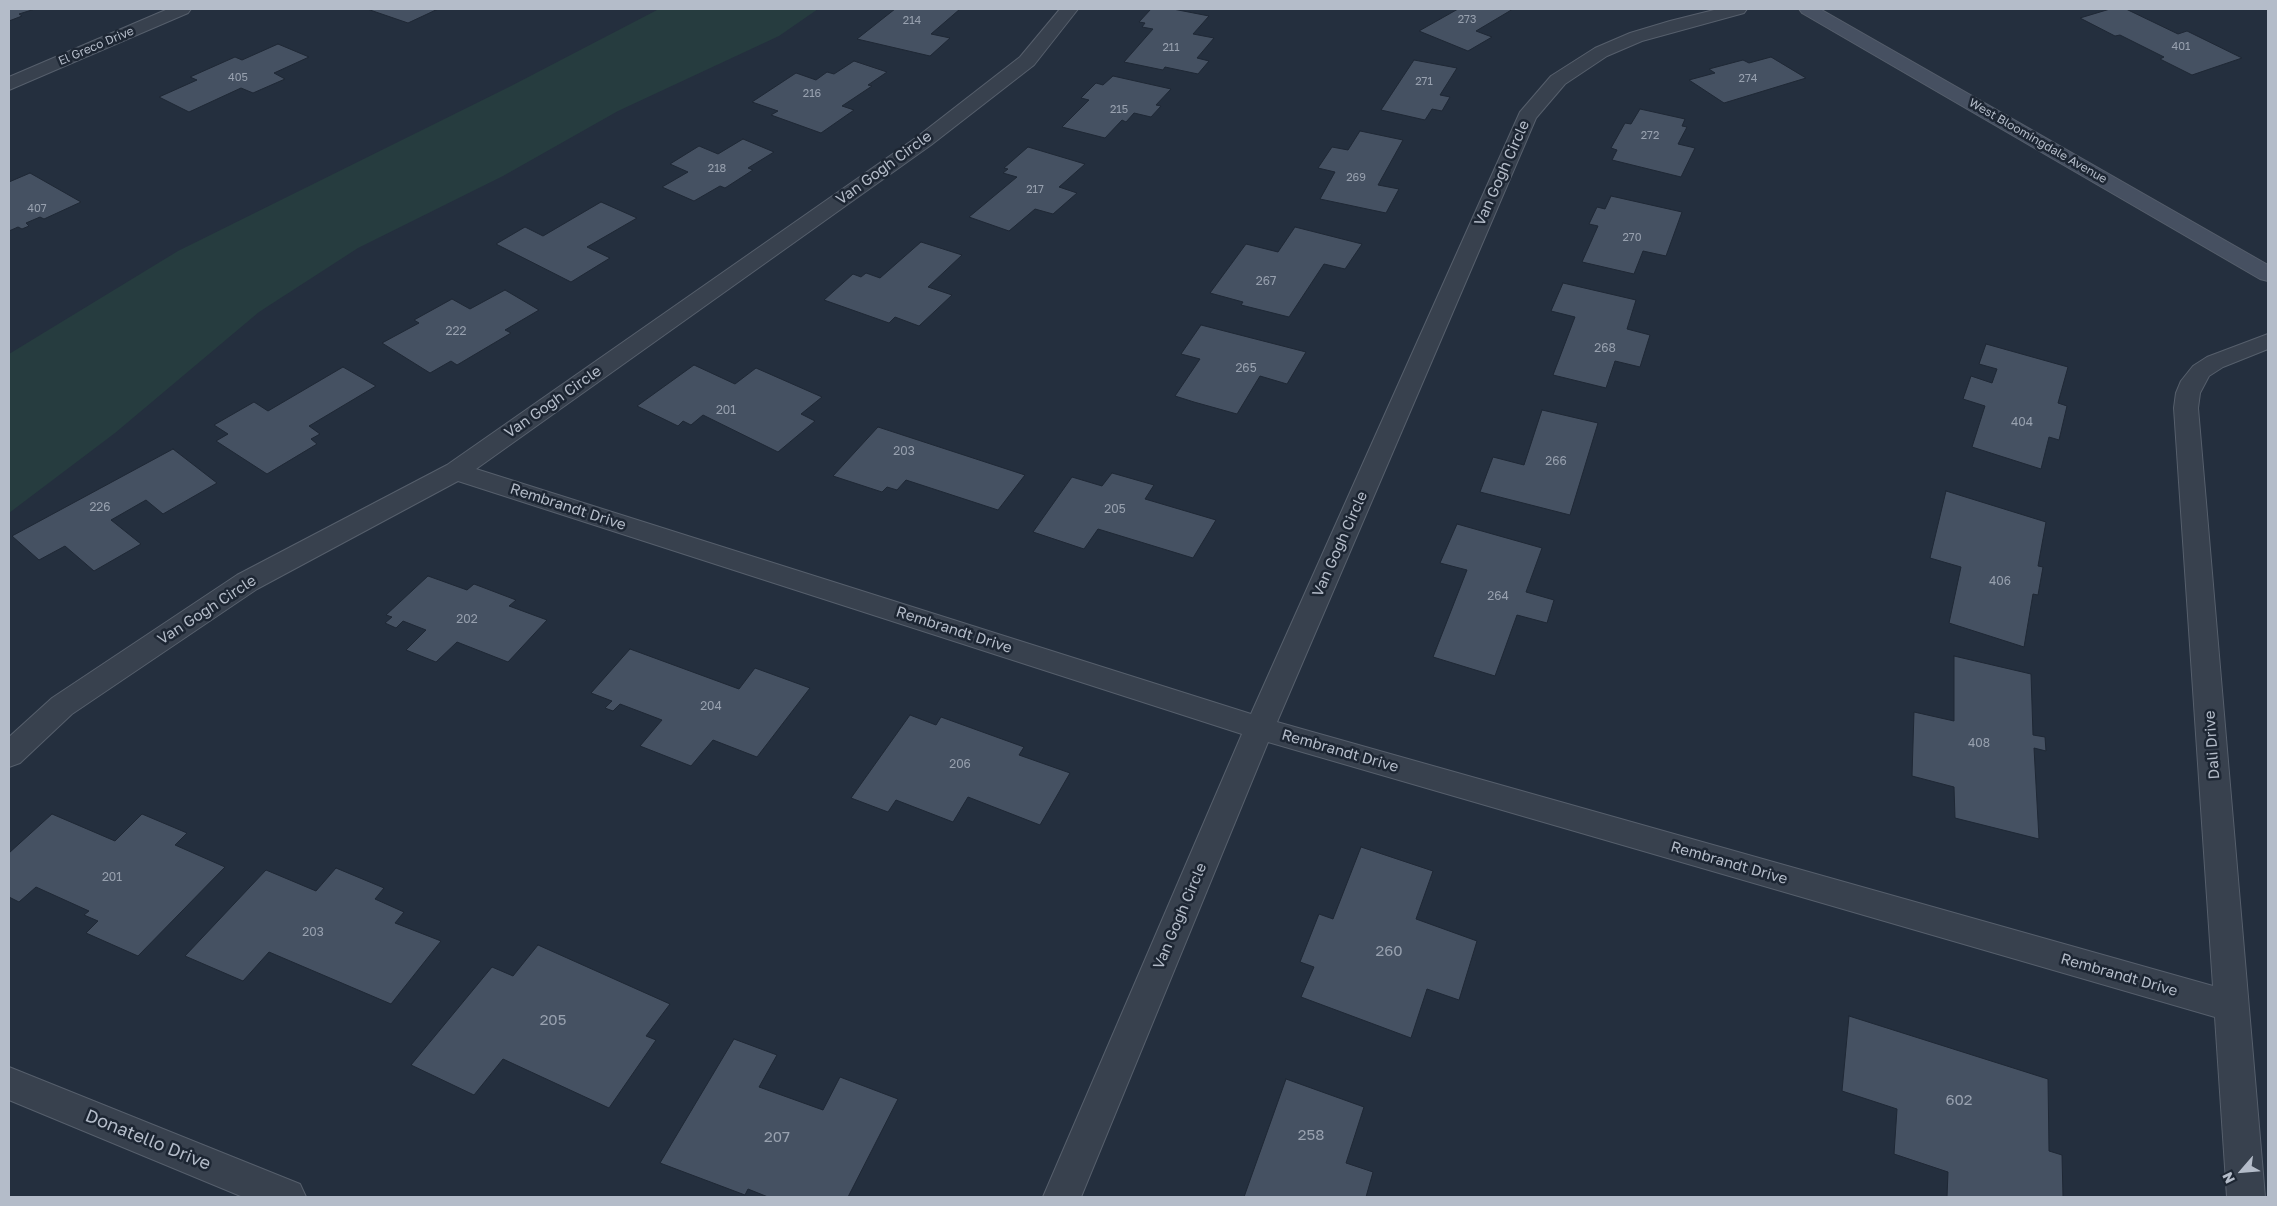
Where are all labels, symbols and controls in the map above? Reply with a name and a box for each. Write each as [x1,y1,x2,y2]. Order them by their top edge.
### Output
house number: 273 [1458,13,1476,27]
house number: 214 [903,14,921,28]
street label: El Greco Drive [56,24,136,68]
house number: 401 [2172,40,2190,54]
house number: 211 [1162,41,1180,55]
house number: 405 [228,71,248,85]
house number: 274 [1739,72,1757,86]
house number: 271 [1415,75,1433,89]
house number: 216 [803,87,821,101]
street label: West Bloomingdale Avenue [1966,95,2110,187]
house number: 215 [1110,103,1128,117]
street label: Van Gogh Circle [1471,117,1533,229]
street label: Van Gogh Circle [833,127,935,209]
house number: 272 [1641,129,1659,143]
house number: 218 [708,162,726,176]
house number: 269 [1346,171,1366,185]
house number: 217 [1026,183,1044,197]
house number: 407 [27,202,47,216]
house number: 270 [1622,231,1642,245]
house number: 267 [1256,274,1276,288]
house number: 222 [446,324,466,338]
house number: 268 [1594,341,1616,355]
house number: 265 [1235,361,1257,375]
street label: Van Gogh Circle [501,362,605,442]
house number: 201 [716,403,736,417]
house number: 404 [2011,415,2033,429]
house number: 203 [893,444,915,458]
house number: 266 [1545,454,1567,468]
street label: Rembrandt Drive [508,480,628,534]
street label: Van Gogh Circle [1309,488,1371,600]
house number: 226 [89,500,111,514]
house number: 205 [1104,502,1126,516]
street label: Van Gogh Circle [154,571,260,649]
house number: 406 [1989,574,2011,588]
house number: 264 [1487,589,1509,603]
street label: Rembrandt Drive [894,603,1014,657]
house number: 202 [456,612,478,626]
house number: 204 [700,699,722,713]
street label: Dali Drive [2201,710,2223,780]
street label: Rembrandt Drive [1279,726,1401,776]
house number: 408 [1968,736,1990,750]
house number: 206 [949,757,971,771]
street label: Rembrandt Drive [1668,838,1790,888]
street label: Van Gogh Circle [1149,860,1211,972]
house number: 201 [102,870,122,884]
house number: 203 [302,925,324,939]
house number: 260 [1375,942,1403,960]
street label: Rembrandt Drive [2058,950,2180,1000]
house number: 205 [540,1011,566,1029]
house number: 602 [1945,1091,1973,1109]
street label: Donatello Drive [82,1105,214,1175]
house number: 258 [1298,1126,1324,1144]
house number: 207 [764,1128,790,1146]
north arrow [2217,1146,2267,1196]
text: N [2218,1169,2238,1187]

